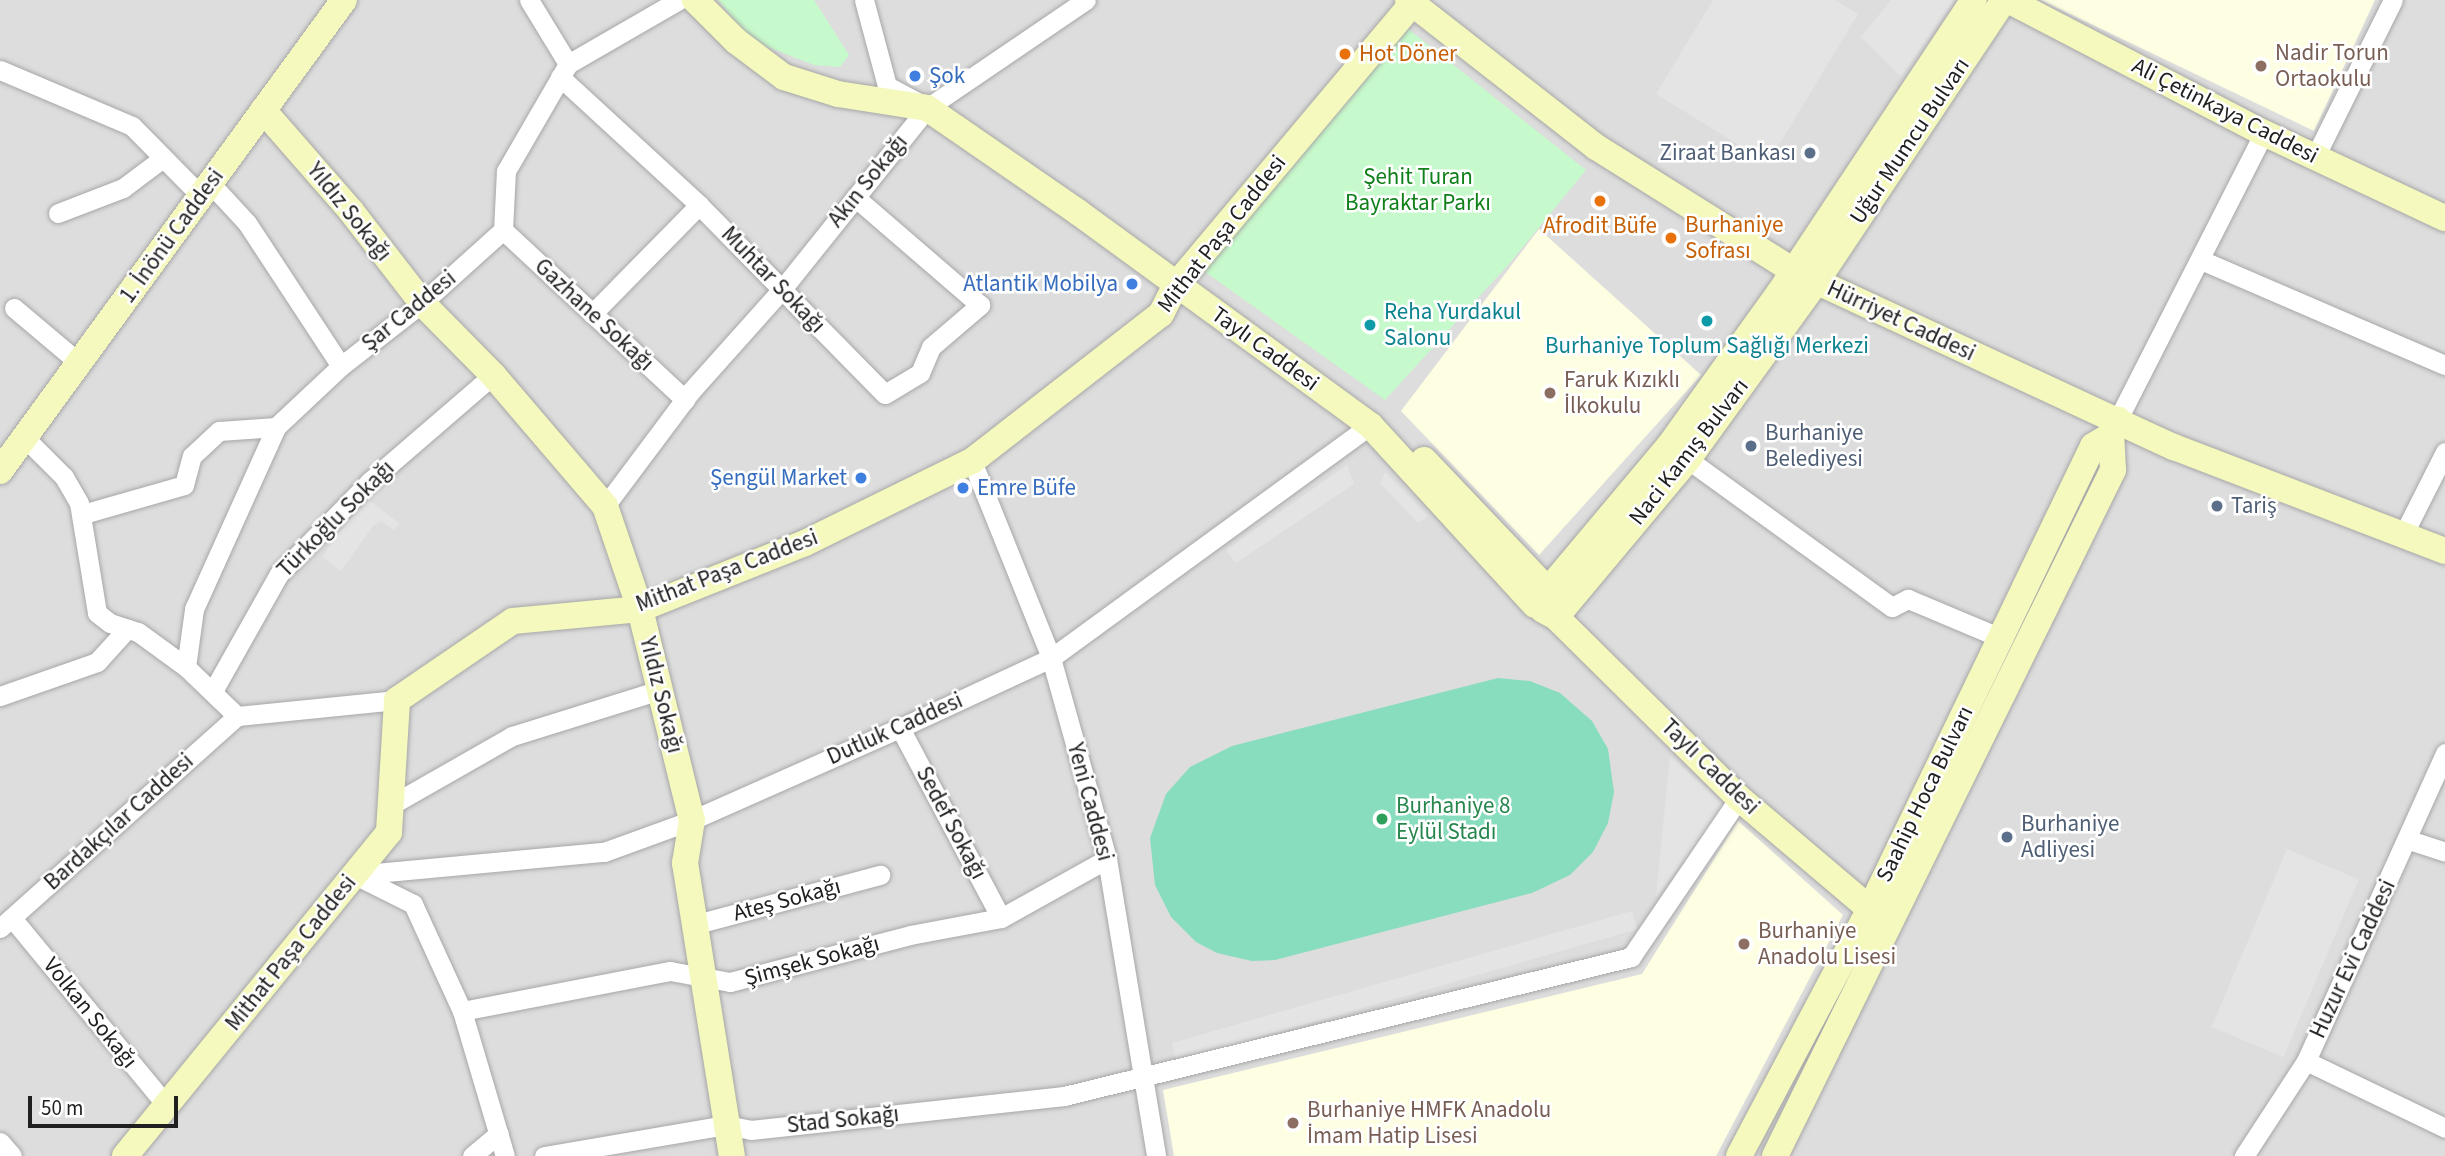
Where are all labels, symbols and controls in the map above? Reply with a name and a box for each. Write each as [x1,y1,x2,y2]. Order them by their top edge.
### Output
place label: Nadir Torun Ortaokulu [2275,39,2389,93]
place label: Hot Döner [1359,40,1457,68]
marker: Hot Döner [1337,46,1353,62]
street label: Ali Çetinkaya Caddesi [2127,52,2323,170]
street label: Uğur Mumcu Bulvarı [1844,53,1976,229]
marker: Nadir Torun Ortaokulu [2253,58,2269,74]
place label: Şok [929,62,965,90]
marker: Şok [907,68,923,84]
street label: Akın Sokağı [822,129,914,233]
place label: Ziraat Bankası [1660,139,1796,167]
marker: Ziraat Bankası [1802,145,1818,161]
street label: Mithat Paşa Caddesi [1152,150,1292,318]
street label: Yıldız Sokağı [301,157,397,267]
street label: 1. İnönü Caddesi [114,163,230,309]
park label: Şehit Turan Bayraktar Parkı [1345,163,1491,217]
marker: Afrodit Büfe [1592,193,1608,209]
place label: Burhaniye Sofrası [1685,211,1783,265]
place label: Afrodit Büfe [1543,212,1657,240]
street label: Muhtar Sokağı [715,221,831,339]
marker: Burhaniye Sofrası [1663,230,1679,246]
street label: Gazhane Sokağı [529,253,659,377]
street label: Şar Caddesi [356,265,462,357]
place label: Atlantik Mobilya [963,270,1118,298]
street label: Hürriyet Caddesi [1823,275,1979,367]
marker: Atlantik Mobilya [1124,276,1140,292]
place label: Reha Yurdakul Salonu [1384,298,1521,352]
street label: Taylı Caddesi [1206,301,1324,397]
marker: Burhaniye Toplum Sağlığı Merkezi [1699,313,1715,329]
marker: Reha Yurdakul Salonu [1362,317,1378,333]
place label: Burhaniye Toplum Sağlığı Merkezi [1545,332,1869,360]
place label: Faruk Kızıklı İlkokulu [1564,366,1680,420]
street label: Naci Kamış Bulvarı [1623,373,1755,531]
marker: Faruk Kızıklı İlkokulu [1542,385,1558,401]
place label: Burhaniye Belediyesi [1765,419,1863,473]
marker: Burhaniye Belediyesi [1743,438,1759,454]
street label: Türkoğlu Sokağı [272,455,400,583]
place label: Şengül Market [710,464,847,492]
marker: Şengül Market [853,470,869,486]
place label: Emre Büfe [977,474,1076,502]
marker: Emre Büfe [955,480,971,496]
place label: Tariş [2231,492,2277,520]
marker: Tariş [2209,498,2225,514]
street label: Mithat Paşa Caddesi [632,524,822,618]
street label: Yıldız Sokağı [633,634,689,756]
street label: Dutluk Caddesi [823,687,967,771]
street label: Saahip Hoca Bulvarı [1870,702,1980,886]
street label: Taylı Caddesi [1655,713,1765,821]
street label: Yeni Caddesi [1061,740,1119,864]
street label: Bardakçılar Caddesi [39,748,199,896]
street label: Sedef Sokağı [910,762,992,884]
place label: Burhaniye 8 Eylül Stadı [1396,792,1510,846]
place label: Burhaniye Adliyesi [2021,810,2119,864]
marker: Burhaniye 8 Eylül Stadı [1374,811,1390,827]
marker: Burhaniye Adliyesi [1999,829,2015,845]
street label: Mithat Paşa Caddesi [220,869,362,1037]
street label: Ateş Sokağı [730,872,844,928]
street label: Huzur Evi Caddesi [2304,875,2402,1043]
place label: Burhaniye Anadolu Lisesi [1758,917,1896,971]
street label: Şimşek Sokağı [741,930,883,992]
marker: Burhaniye Anadolu Lisesi [1736,936,1752,952]
street label: Volkan Sokağı [37,952,143,1074]
scale bar [32,1082,182,1126]
text: 50 m [41,1093,83,1123]
place label: Burhaniye HMFK Anadolu İmam Hatip Lisesi [1307,1096,1551,1150]
street label: Stad Sokağı [785,1100,901,1140]
marker: Burhaniye HMFK Anadolu İmam Hatip Lisesi [1285,1115,1301,1131]

